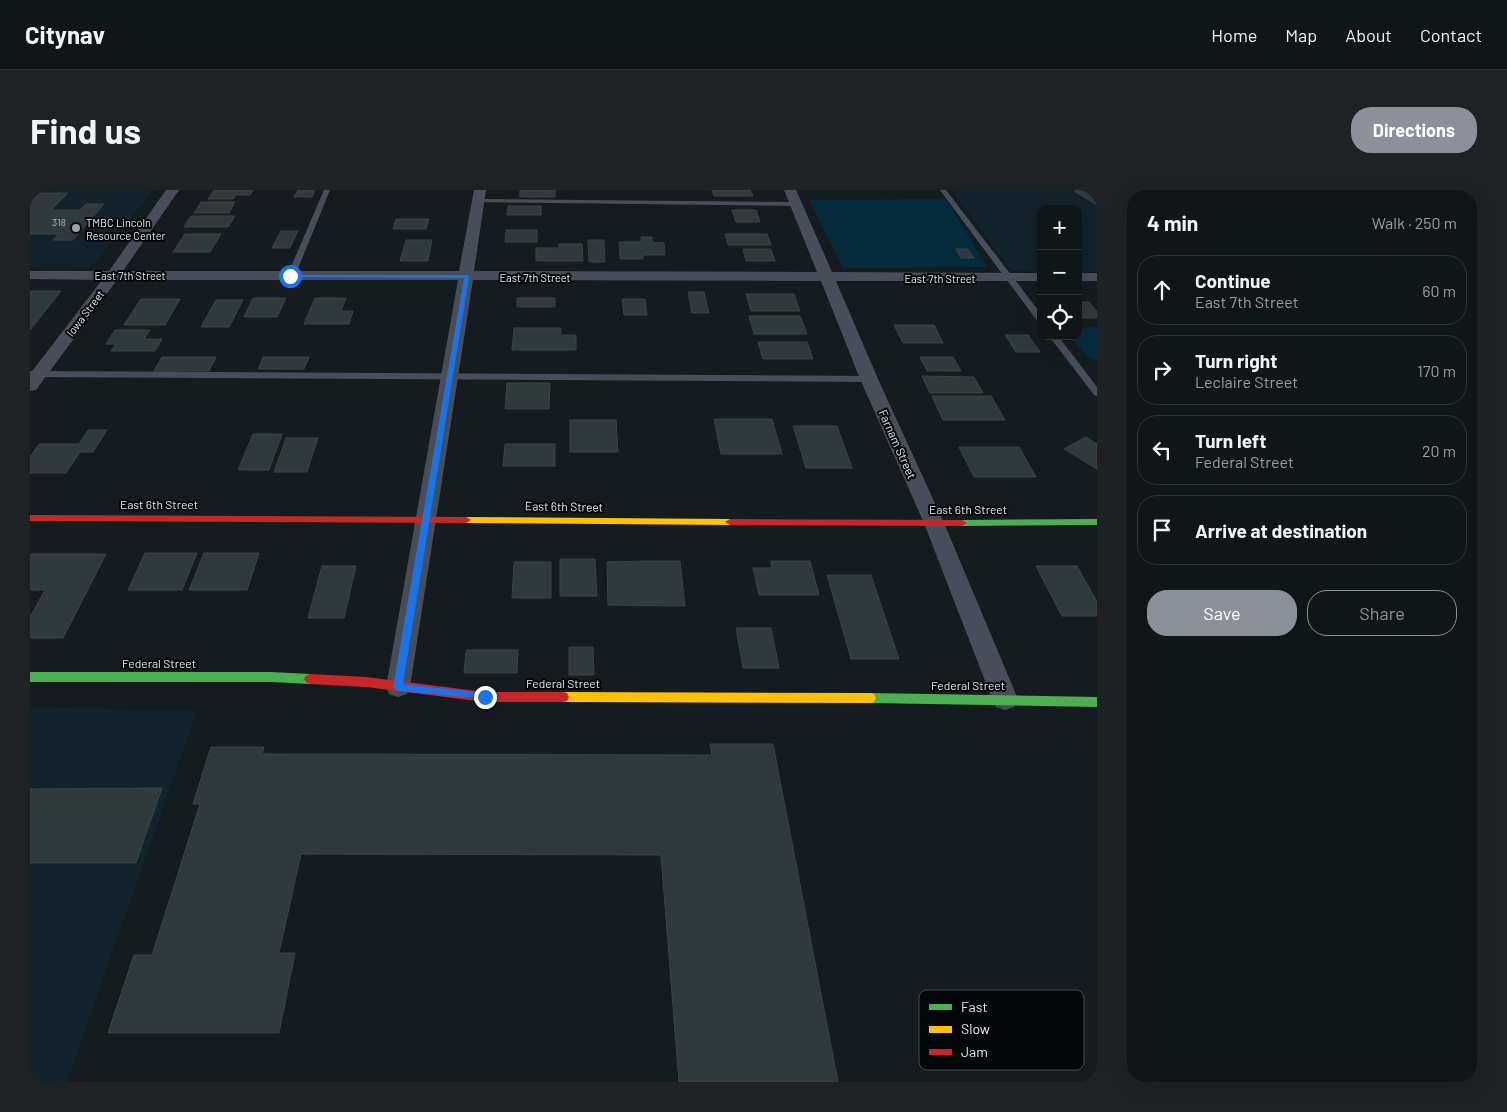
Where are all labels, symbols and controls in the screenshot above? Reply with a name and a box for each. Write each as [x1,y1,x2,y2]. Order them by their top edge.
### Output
text: Citynav [25,20,105,49]
text: Home [1211,24,1257,46]
text: Map [1285,24,1317,46]
text: About [1345,24,1392,46]
text: Contact [1420,24,1482,46]
button: Directions [1351,107,1477,153]
text: Find us [30,109,141,151]
map controls [1037,205,1082,340]
button: + [1037,205,1082,250]
text: 4 min [1147,210,1198,235]
text: Walk · 250 m [1372,213,1457,232]
house number: 318 [52,216,66,228]
place label: TMBC Lincoln Resource Center [86,216,166,242]
marker: TMBC Lincoln Resource Center [70,222,82,234]
button: − [1037,250,1082,295]
route start [279,265,302,288]
street label: East 7th Street [94,269,166,282]
text: Continue [1195,269,1271,292]
street label: East 7th Street [499,271,571,284]
street label: East 7th Street [904,272,976,285]
icon: ahead [1148,276,1176,304]
text: 60 m [1422,281,1456,300]
street label: Iowa Street [63,287,107,339]
text: East 7th Street [1195,292,1298,311]
button: locate [1037,295,1082,340]
text: Turn right [1195,349,1277,372]
icon: right [1148,356,1176,384]
text: 170 m [1417,361,1456,380]
text: Leclaire Street [1195,372,1298,391]
street label: Farnam Street [876,407,920,481]
text: Turn left [1195,429,1266,452]
icon: left [1148,436,1176,464]
text: 20 m [1422,441,1456,460]
text: Federal Street [1195,452,1294,471]
street label: East 6th Street [120,497,198,511]
street label: East 6th Street [525,498,603,514]
street label: East 6th Street [929,502,1007,516]
icon: arrive [1148,516,1176,544]
text: Arrive at destination [1195,519,1367,542]
button: Save [1147,590,1297,636]
button: Share [1307,590,1457,636]
street label: Federal Street [122,656,196,670]
street label: Federal Street [526,676,600,690]
street label: Federal Street [931,678,1005,692]
route end [474,686,497,709]
legend [919,990,1084,1070]
text: Fast [961,998,987,1015]
text: Slow [961,1020,990,1037]
text: Jam [961,1043,988,1060]

